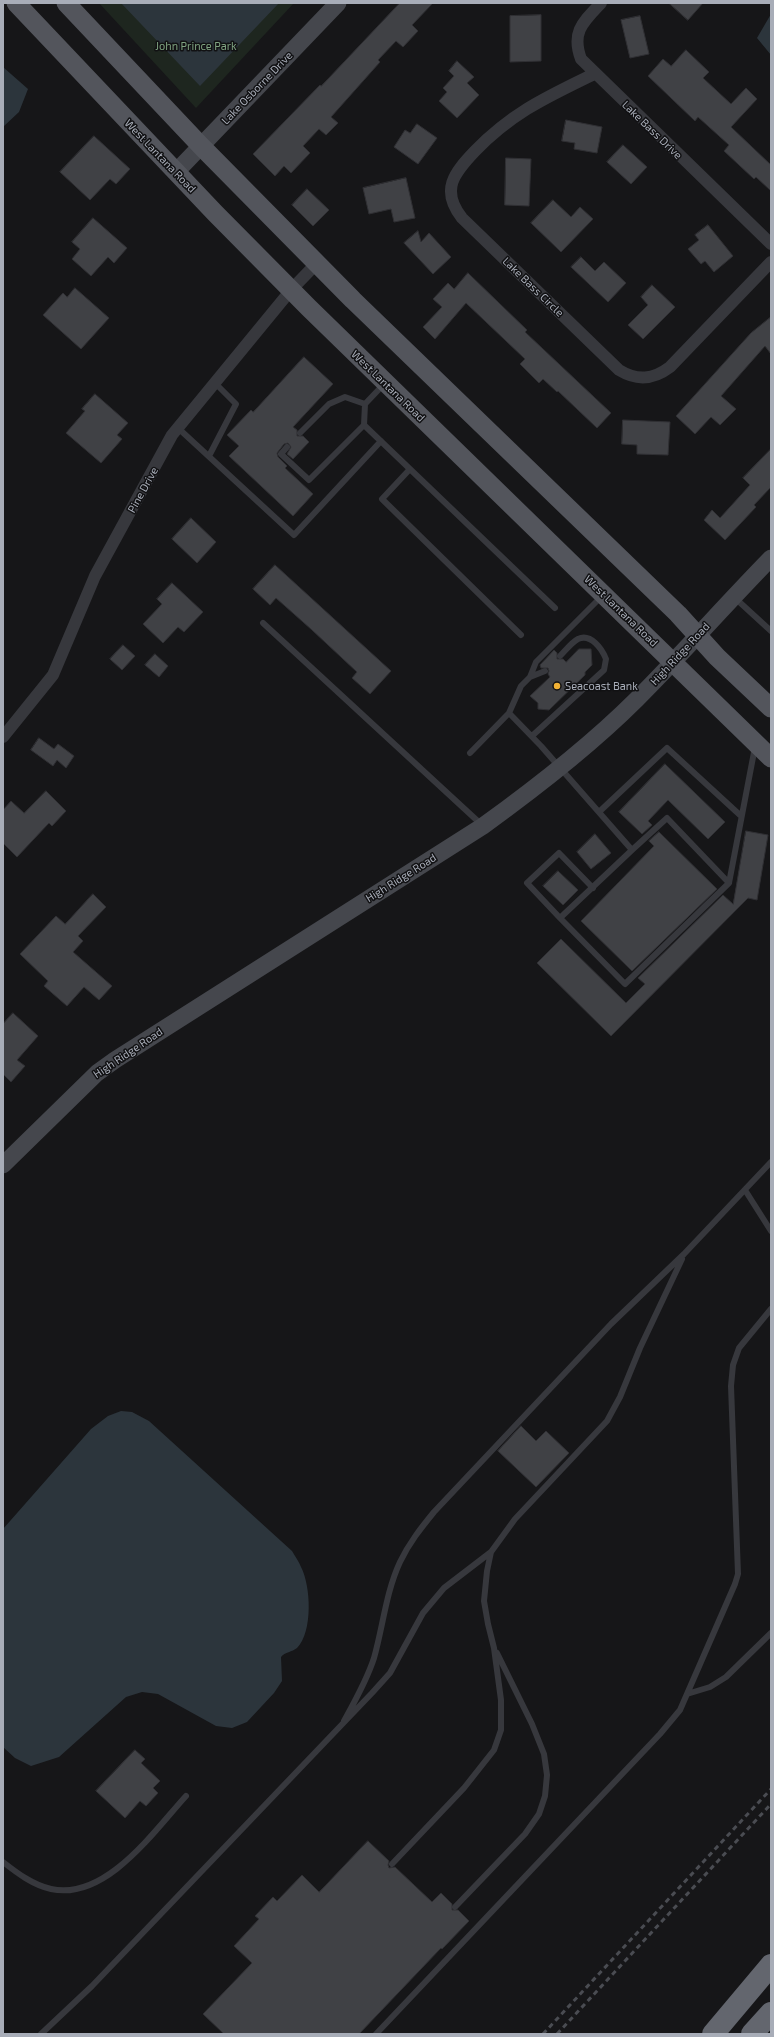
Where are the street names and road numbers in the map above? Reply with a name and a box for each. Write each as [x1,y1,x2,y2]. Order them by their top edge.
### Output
street label: Lake Osborne Drive [219,49,295,127]
street label: Lake Bass Drive [619,98,685,162]
street label: West Lantana Road [122,117,198,195]
street label: Lake Bass Circle [500,255,566,319]
street label: West Lantana Road [349,348,427,424]
street label: Pine Drive [125,465,161,515]
street label: West Lantana Road [582,573,660,649]
street label: High Ridge Road [648,620,712,688]
street label: High Ridge Road [363,851,439,905]
street label: High Ridge Road [91,1025,165,1081]

